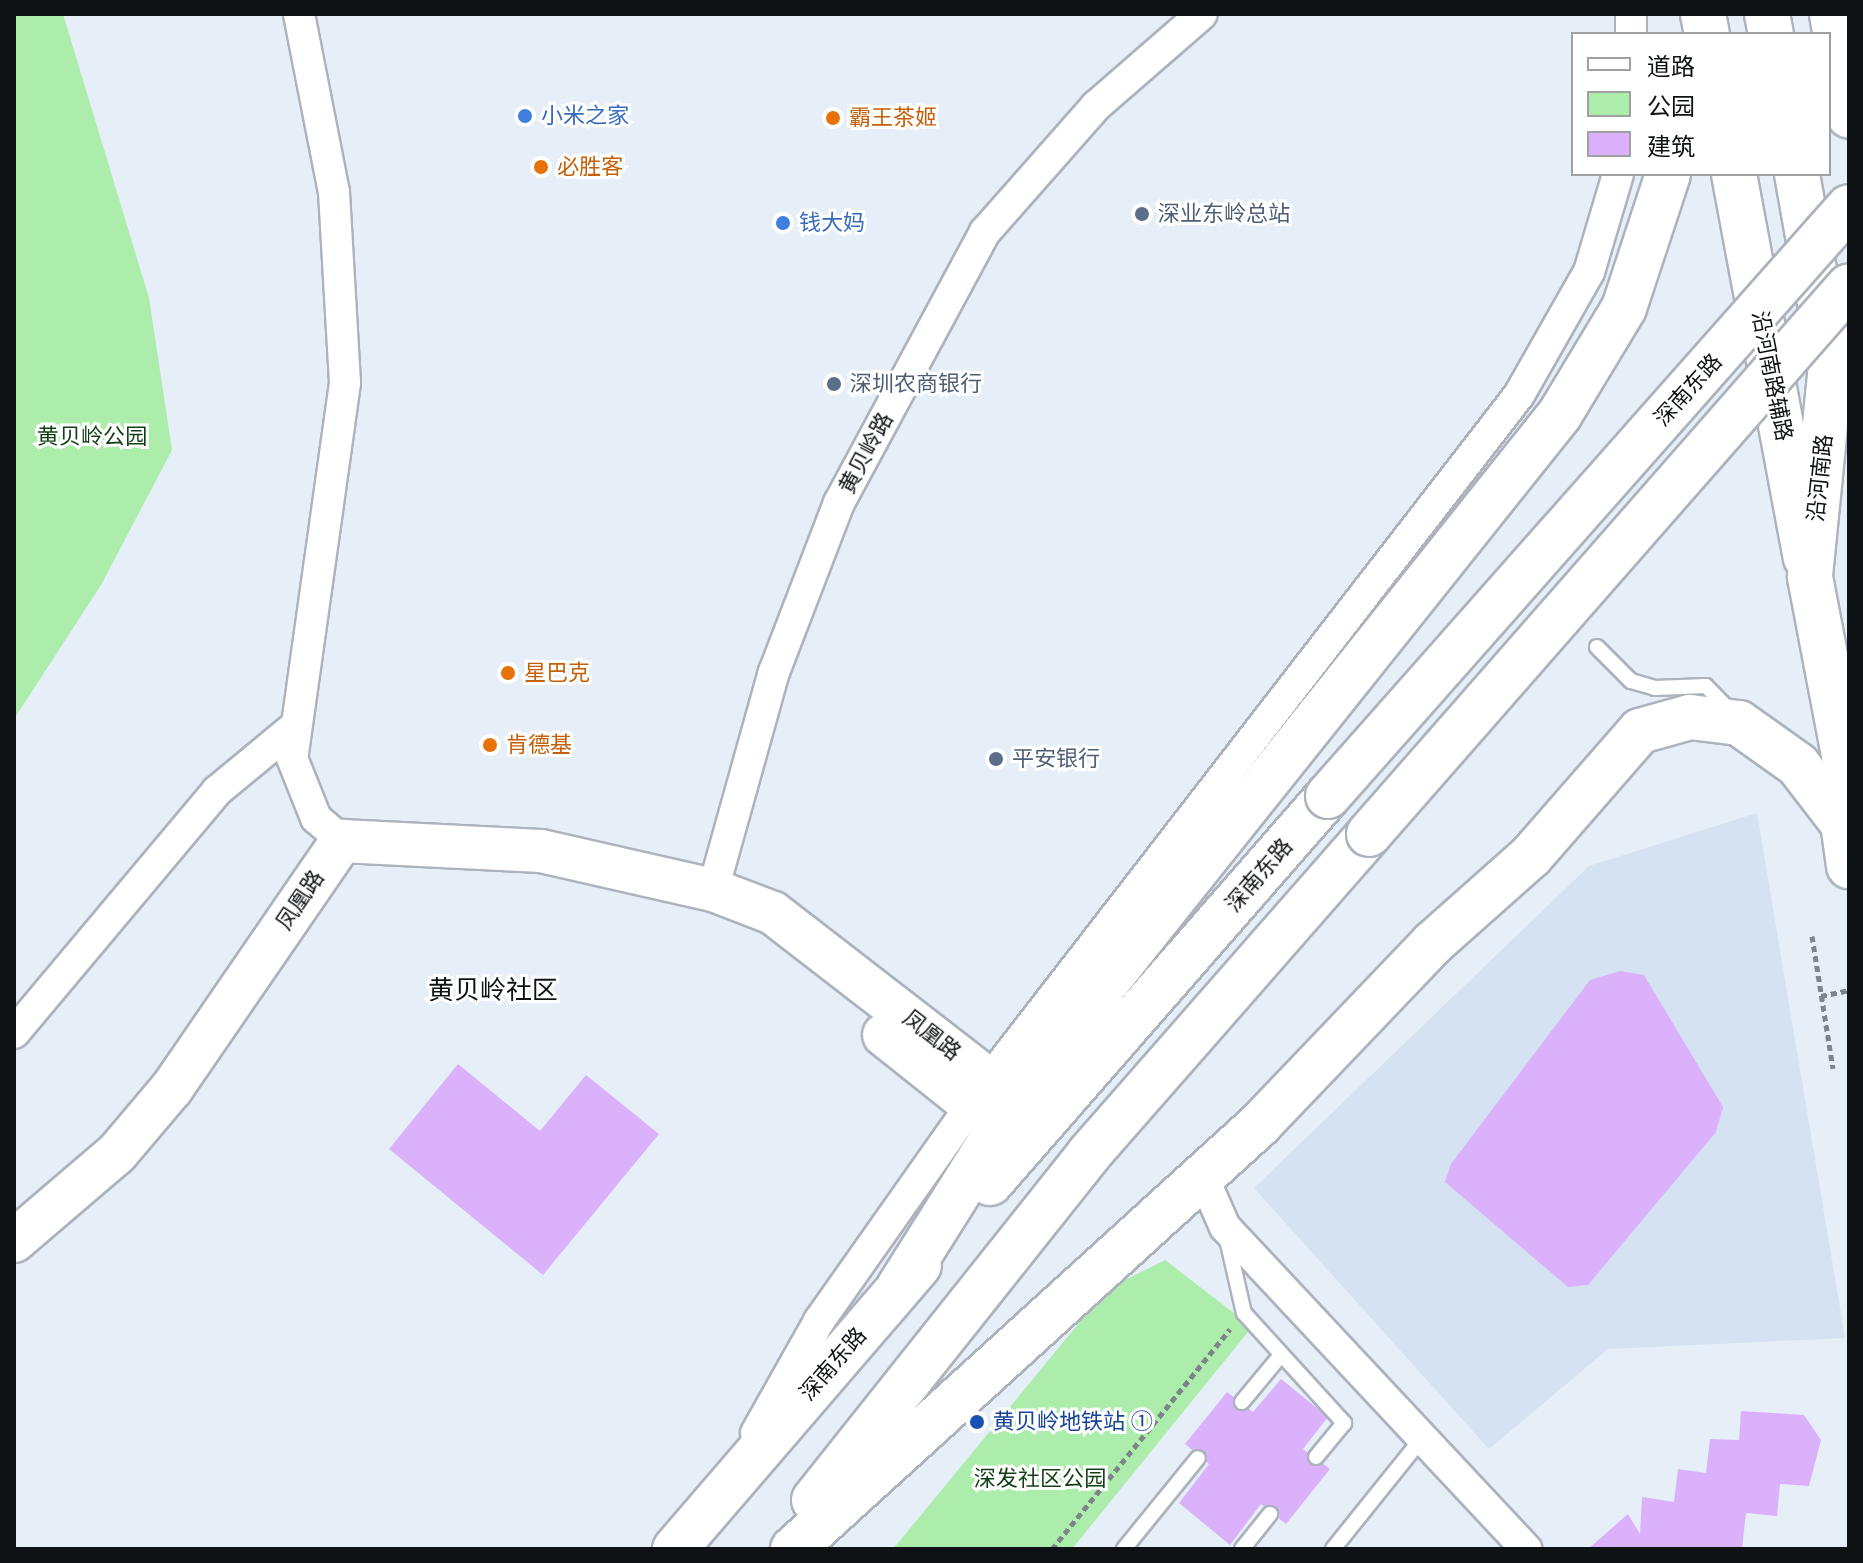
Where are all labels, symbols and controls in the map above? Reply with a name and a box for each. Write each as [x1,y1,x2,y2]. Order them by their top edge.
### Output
legend [1571,32,1831,176]
text: 道路 [1647,53,1695,81]
text: 公园 [1647,93,1695,121]
place label: 小米之家 [541,103,629,129]
place label: 霸王茶姬 [849,105,937,131]
marker: 小米之家 [516,107,534,125]
marker: 霸王茶姬 [824,109,842,127]
text: 建筑 [1647,133,1695,161]
place label: 必胜客 [557,154,623,180]
marker: 必胜客 [532,158,550,176]
place label: 深业东岭总站 [1158,201,1290,227]
marker: 深业东岭总站 [1133,205,1151,223]
place label: 钱大妈 [799,210,865,236]
marker: 钱大妈 [774,214,792,232]
street label: 沿河南路辅路 [1746,309,1798,443]
street label: 深南东路 [1649,348,1727,432]
place label: 深圳农商银行 [850,371,982,397]
marker: 深圳农商银行 [825,375,843,393]
street label: 黄贝岭路 [834,408,898,498]
park label: 黄贝岭公园 [37,424,147,450]
street label: 沿河南路 [1802,433,1838,523]
place label: 星巴克 [524,660,590,686]
marker: 星巴克 [499,664,517,682]
place label: 肯德基 [506,732,572,758]
marker: 肯德基 [481,736,499,754]
place label: 平安银行 [1012,746,1100,772]
marker: 平安银行 [987,750,1005,768]
street label: 深南东路 [1220,833,1298,917]
street label: 凤凰路 [271,865,329,935]
district label: 黄贝岭社区 [428,975,558,1007]
street label: 凤凰路 [898,1004,966,1066]
street label: 深南东路 [794,1322,872,1406]
place label: 黄贝岭地铁站 ① [993,1409,1152,1435]
marker: 黄贝岭地铁站 ① [968,1413,986,1431]
park label: 深发社区公园 [974,1466,1106,1492]

